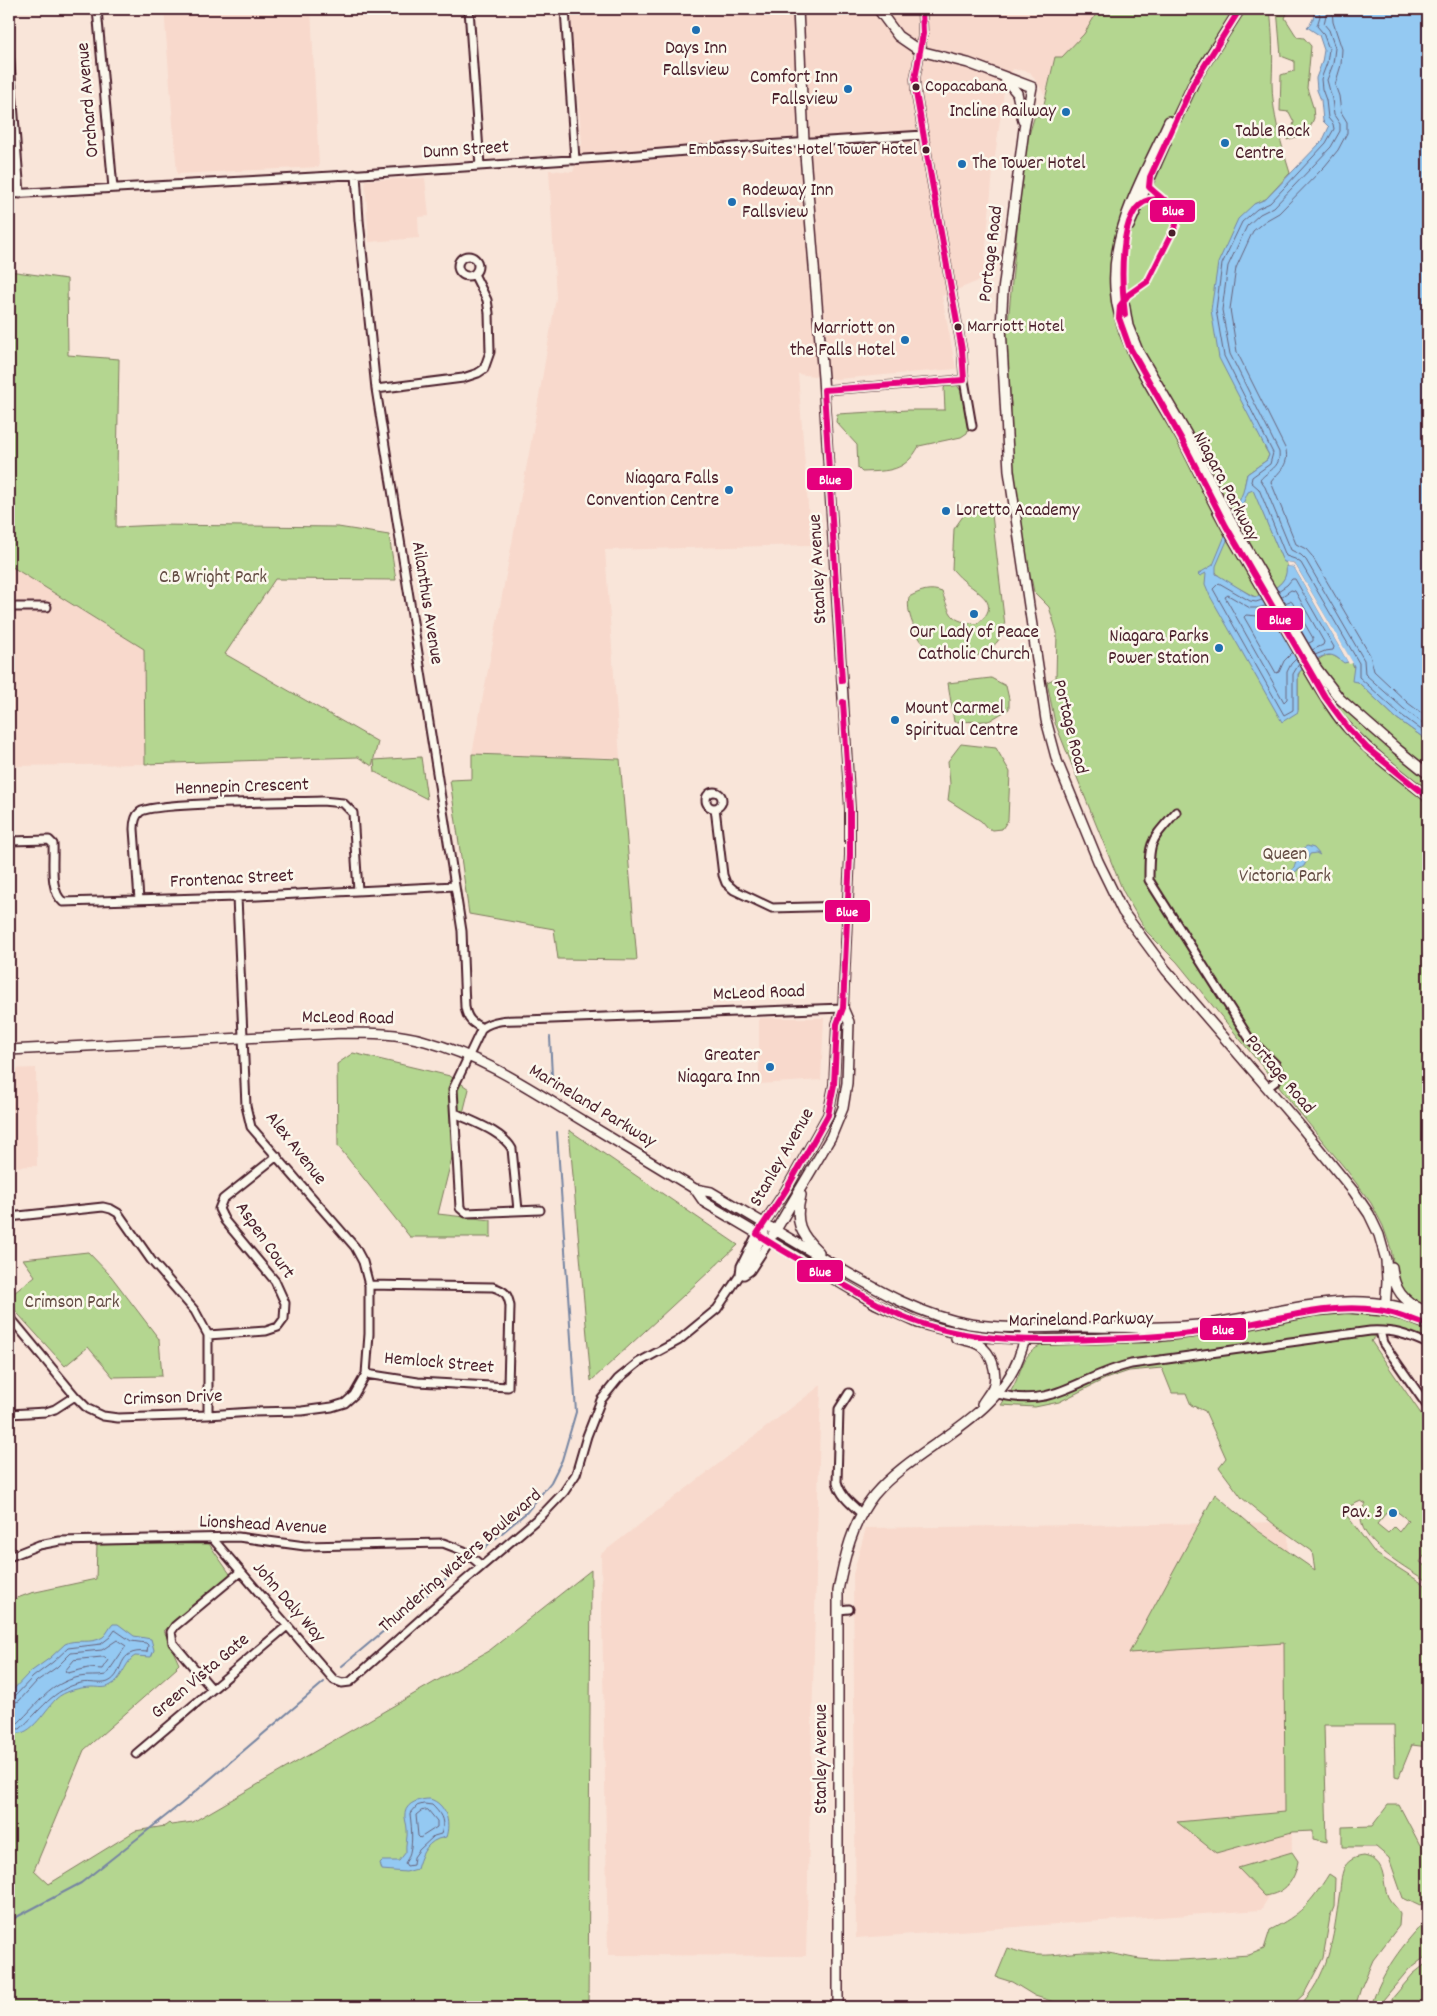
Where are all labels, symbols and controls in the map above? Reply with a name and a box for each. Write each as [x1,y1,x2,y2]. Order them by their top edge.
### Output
marker: Days Inn Fallsview [690,24,702,36]
place label: Days Inn Fallsview [663,36,729,85]
street label: Orchard Avenue [71,41,107,159]
place label: Comfort Inn Fallsview [750,65,838,114]
place label: Copacabana [925,75,1008,100]
marker: Copacabana [911,82,921,92]
marker: Comfort Inn Fallsview [842,83,854,95]
place label: Incline Railway [949,99,1056,126]
marker: Incline Railway [1060,106,1072,118]
place label: Table Rock Centre [1235,119,1310,168]
street label: Dunn Street [422,135,510,167]
marker: Table Rock Centre [1219,137,1231,149]
place label: Embassy Suites Hotel Tower Hotel [688,138,918,163]
marker: Embassy Suites Hotel Tower Hotel [921,145,931,155]
place label: The Tower Hotel [972,151,1086,178]
marker: The Tower Hotel [956,158,968,170]
place label: Rodeway Inn Fallsview [742,178,834,227]
marker: Rodeway Inn Fallsview [726,196,738,208]
line badge: Blue [1149,199,1196,223]
text: Blue [1162,202,1184,222]
street label: Portage Road [973,204,1011,304]
unlabelled marker [1167,228,1177,238]
place label: Marriott Hotel [967,315,1065,340]
place label: Marriott on the Falls Hotel [790,316,895,365]
marker: Marriott Hotel [953,322,963,332]
marker: Marriott on the Falls Hotel [899,334,911,346]
street label: Niagara Parkway [1185,427,1265,547]
place label: Niagara Falls Convention Centre [586,466,719,515]
line badge: Blue [806,467,853,491]
text: Blue [819,471,841,491]
marker: Niagara Falls Convention Centre [723,484,735,496]
place label: Loretto Academy [956,498,1080,525]
marker: Loretto Academy [940,505,952,517]
street label: Stanley Avenue [803,513,835,625]
street label: Ailanthus Avenue [403,539,449,667]
park label: C.B Wright Park [159,565,267,592]
line badge: Blue [1256,607,1304,631]
marker: Our Lady of Peace Catholic Church [968,608,980,620]
text: Blue [1269,611,1291,631]
place label: Our Lady of Peace Catholic Church [909,620,1039,669]
place label: Niagara Parks Power Station [1108,624,1209,673]
marker: Niagara Parks Power Station [1213,642,1225,654]
street label: Portage Road [1044,677,1094,777]
place label: Mount Carmel Spiritual Centre [905,696,1018,745]
marker: Mount Carmel Spiritual Centre [889,714,901,726]
street label: Hennepin Crescent [175,772,309,804]
park label: Queen Victoria Park [1239,842,1331,891]
street label: Frontenac Street [169,863,295,897]
line badge: Blue [824,899,871,923]
text: Blue [836,903,858,923]
street label: McLeod Road [712,979,806,1009]
street label: McLeod Road [302,1005,394,1033]
street label: Portage Road [1238,1029,1320,1121]
place label: Greater Niagara Inn [677,1043,760,1092]
street label: Marineland Parkway [523,1058,661,1156]
marker: Greater Niagara Inn [764,1061,776,1073]
street label: Stanley Avenue [744,1104,822,1212]
street label: Alex Avenue [258,1107,332,1191]
street label: Aspen Court [227,1197,301,1285]
line badge: Blue [796,1259,844,1283]
text: Blue [809,1263,831,1283]
park label: Crimson Park [25,1290,120,1317]
street label: Marineland Parkway [1009,1306,1154,1336]
line badge: Blue [1199,1317,1247,1341]
text: Blue [1212,1321,1234,1341]
street label: Hemlock Street [383,1346,495,1382]
street label: Crimson Drive [123,1384,223,1414]
street label: Thundering Waters Boulevard [373,1483,549,1641]
place label: Pav. 3 [1342,1500,1383,1527]
marker: Pav. 3 [1387,1507,1399,1519]
street label: Lionshead Avenue [199,1509,327,1543]
street label: John Daly Way [245,1556,331,1650]
street label: Green Vista Gate [146,1628,256,1726]
street label: Stanley Avenue [809,1704,836,1814]

